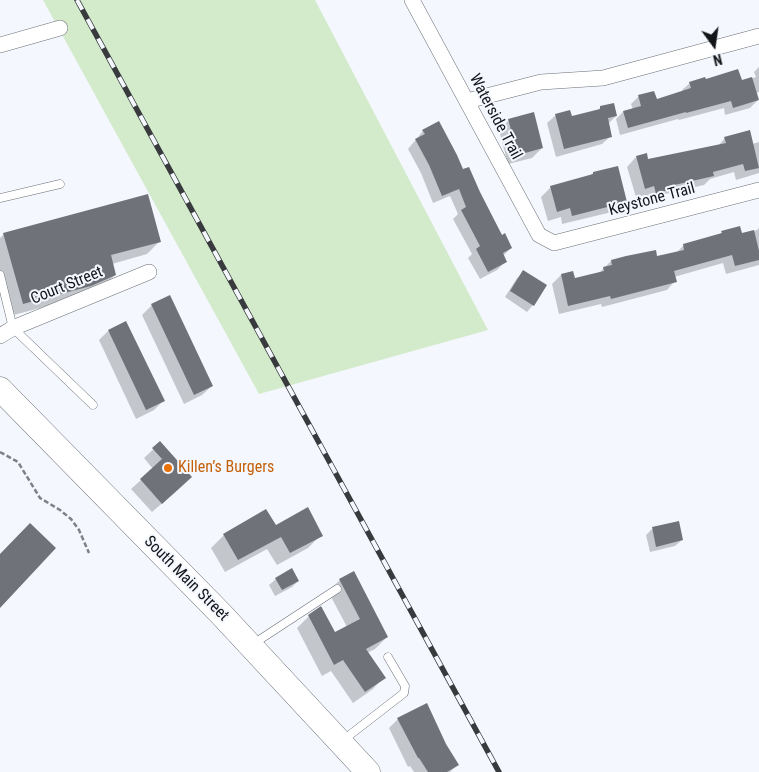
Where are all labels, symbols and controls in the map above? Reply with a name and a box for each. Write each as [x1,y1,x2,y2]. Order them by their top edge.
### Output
north arrow [689,20,739,70]
text: N [712,51,724,68]
street label: Waterside Trail [464,71,526,163]
street label: Keystone Trail [607,179,697,221]
street label: Court Street [28,263,106,309]
place label: Killen’s Burgers [178,458,274,478]
marker: Killen’s Burgers [162,462,174,474]
street label: South Main Street [139,532,233,626]

